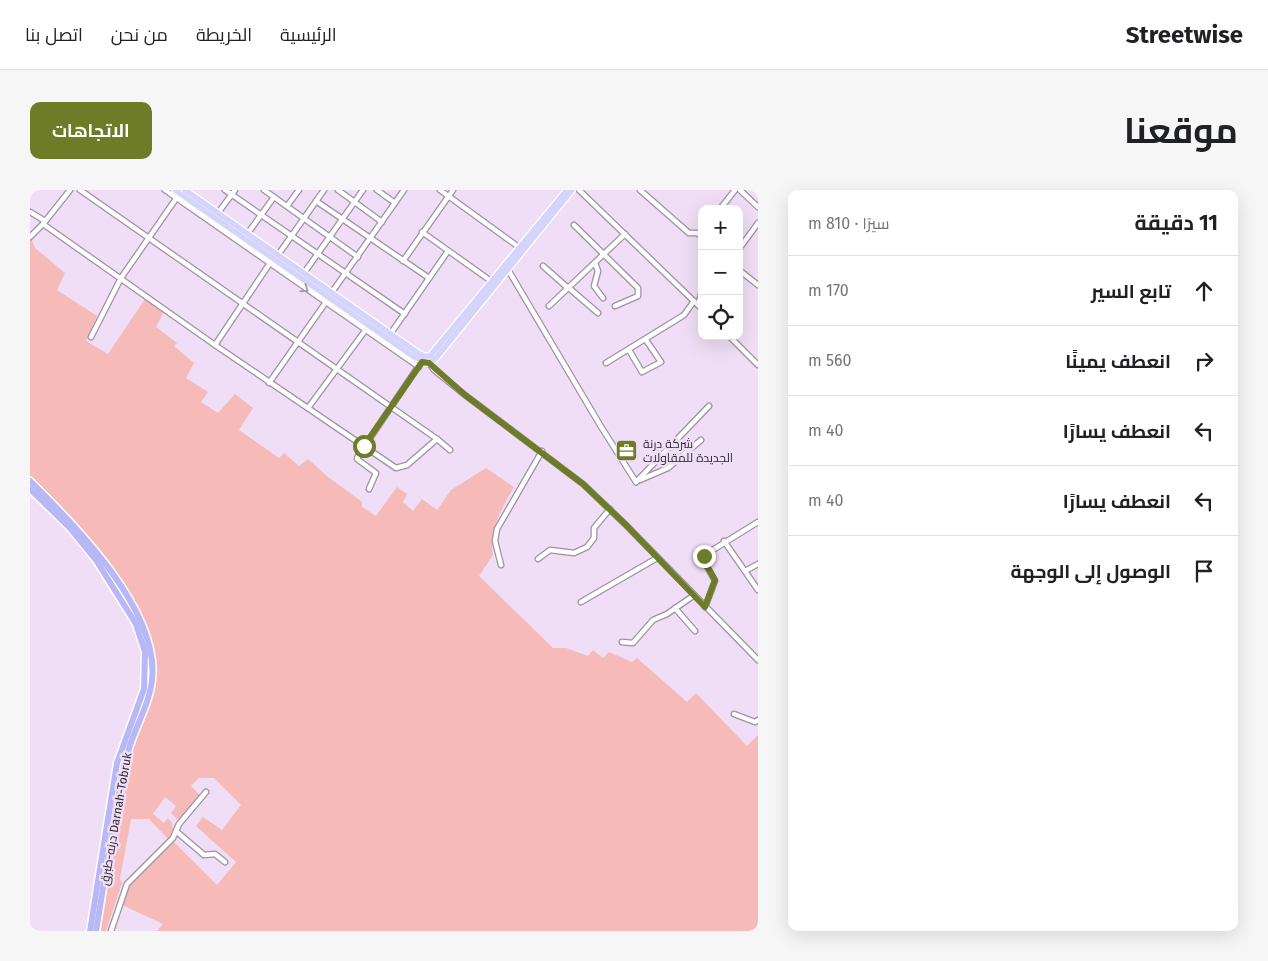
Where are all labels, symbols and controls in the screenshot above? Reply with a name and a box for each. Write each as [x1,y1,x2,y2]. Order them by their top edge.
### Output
text: Streetwise [1126,21,1243,49]
text: اتصل بنا [25,24,83,46]
text: من نحن [111,24,168,46]
text: الخريطة [196,24,252,46]
text: الرئيسية [280,24,337,46]
button: الاتجاهات [30,102,152,159]
text: موقعنا [1124,110,1238,152]
map controls [698,205,743,340]
button: + [698,205,743,250]
text: 11 دقيقة [1135,210,1218,236]
text: سيرًا · 810 m [808,214,890,233]
button: − [698,250,743,295]
icon: ahead [1190,277,1218,305]
text: تابع السير [1091,280,1171,303]
text: 170 m [808,281,849,300]
one-way arrow [299,283,308,291]
button: locate [698,295,743,340]
icon: right [1190,347,1218,375]
text: انعطف يمينًا [1065,350,1171,373]
text: 560 m [808,351,851,370]
icon: left [1190,417,1218,445]
text: انعطف يسارًا [1063,420,1171,443]
text: 40 m [808,421,843,440]
route start [353,435,376,458]
place label: شركة درنة الجديدة للمقاولات [643,437,733,465]
office icon: شركة درنة الجديدة للمقاولات [615,439,639,463]
icon: left [1190,487,1218,515]
text: انعطف يسارًا [1063,490,1171,513]
text: 40 m [808,491,843,510]
route end [693,545,716,568]
icon: arrive [1190,557,1218,585]
text: الوصول إلى الوجهة [1011,560,1171,583]
street label: درنه-طبرق Darnah-Tobruk [97,751,135,886]

